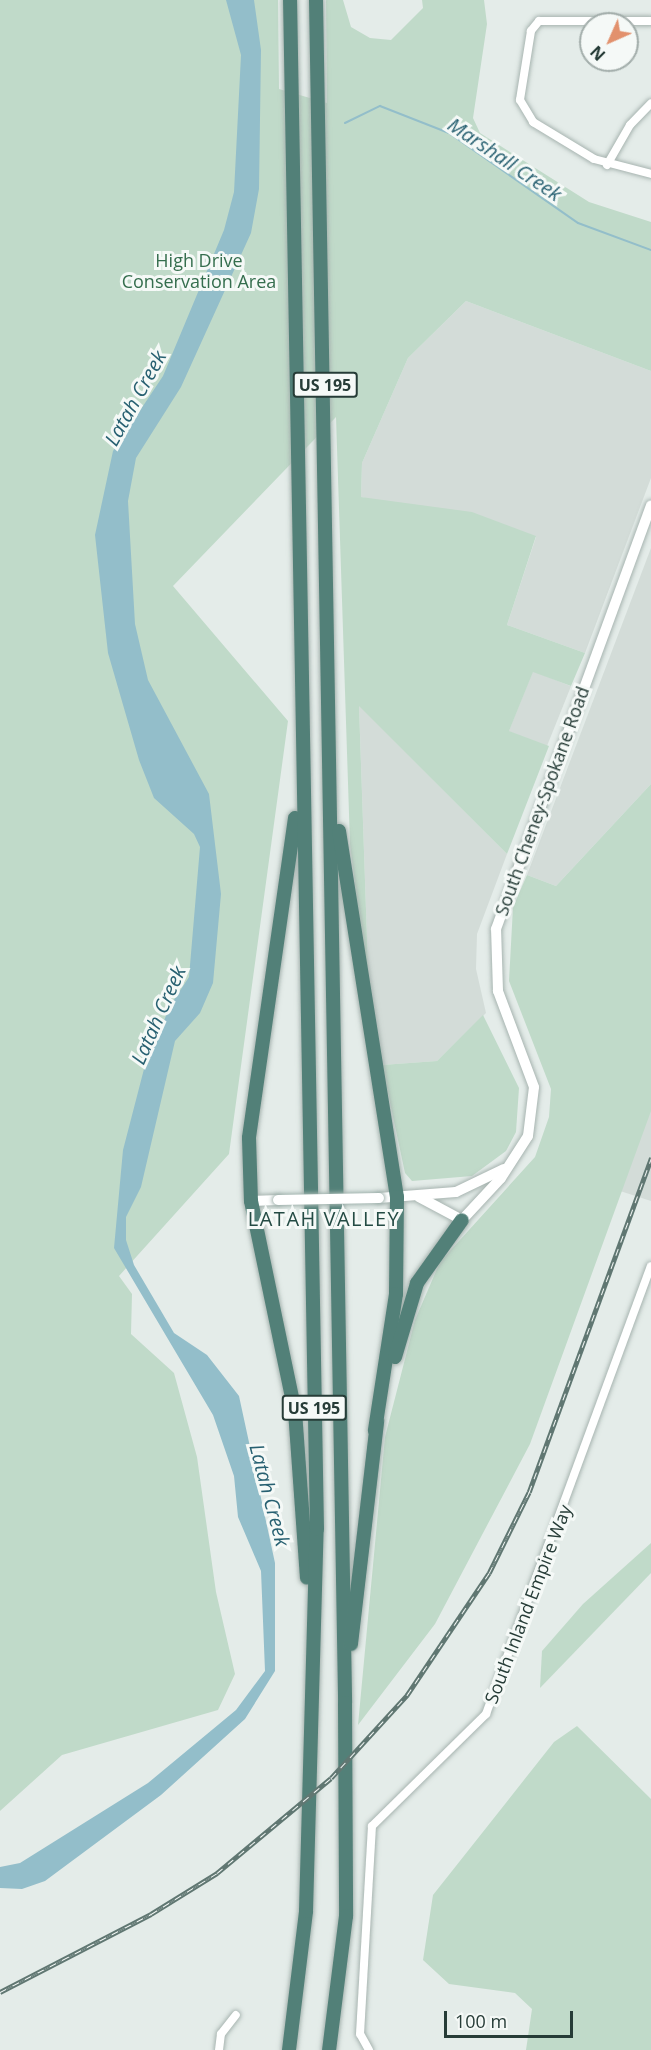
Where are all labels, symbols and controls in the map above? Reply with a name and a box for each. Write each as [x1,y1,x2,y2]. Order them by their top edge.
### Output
north arrow [579,12,639,72]
text: N [585,41,610,66]
water label: Marshall Creek [444,112,566,206]
park label: High Drive Conservation Area [122,250,276,292]
water label: Latah Creek [99,346,171,450]
road number: US 195 [292,372,358,398]
street label: South Cheney-Spokane Road [490,683,594,919]
water label: Latah Creek [126,962,190,1068]
district label: LATAH VALLEY [248,1206,400,1230]
road number: US 195 [281,1395,347,1421]
water label: Latah Creek [245,1441,295,1549]
street label: South Inland Empire Way [480,1502,576,1706]
scale bar [447,1999,576,2037]
text: 100 m [455,2009,507,2033]

